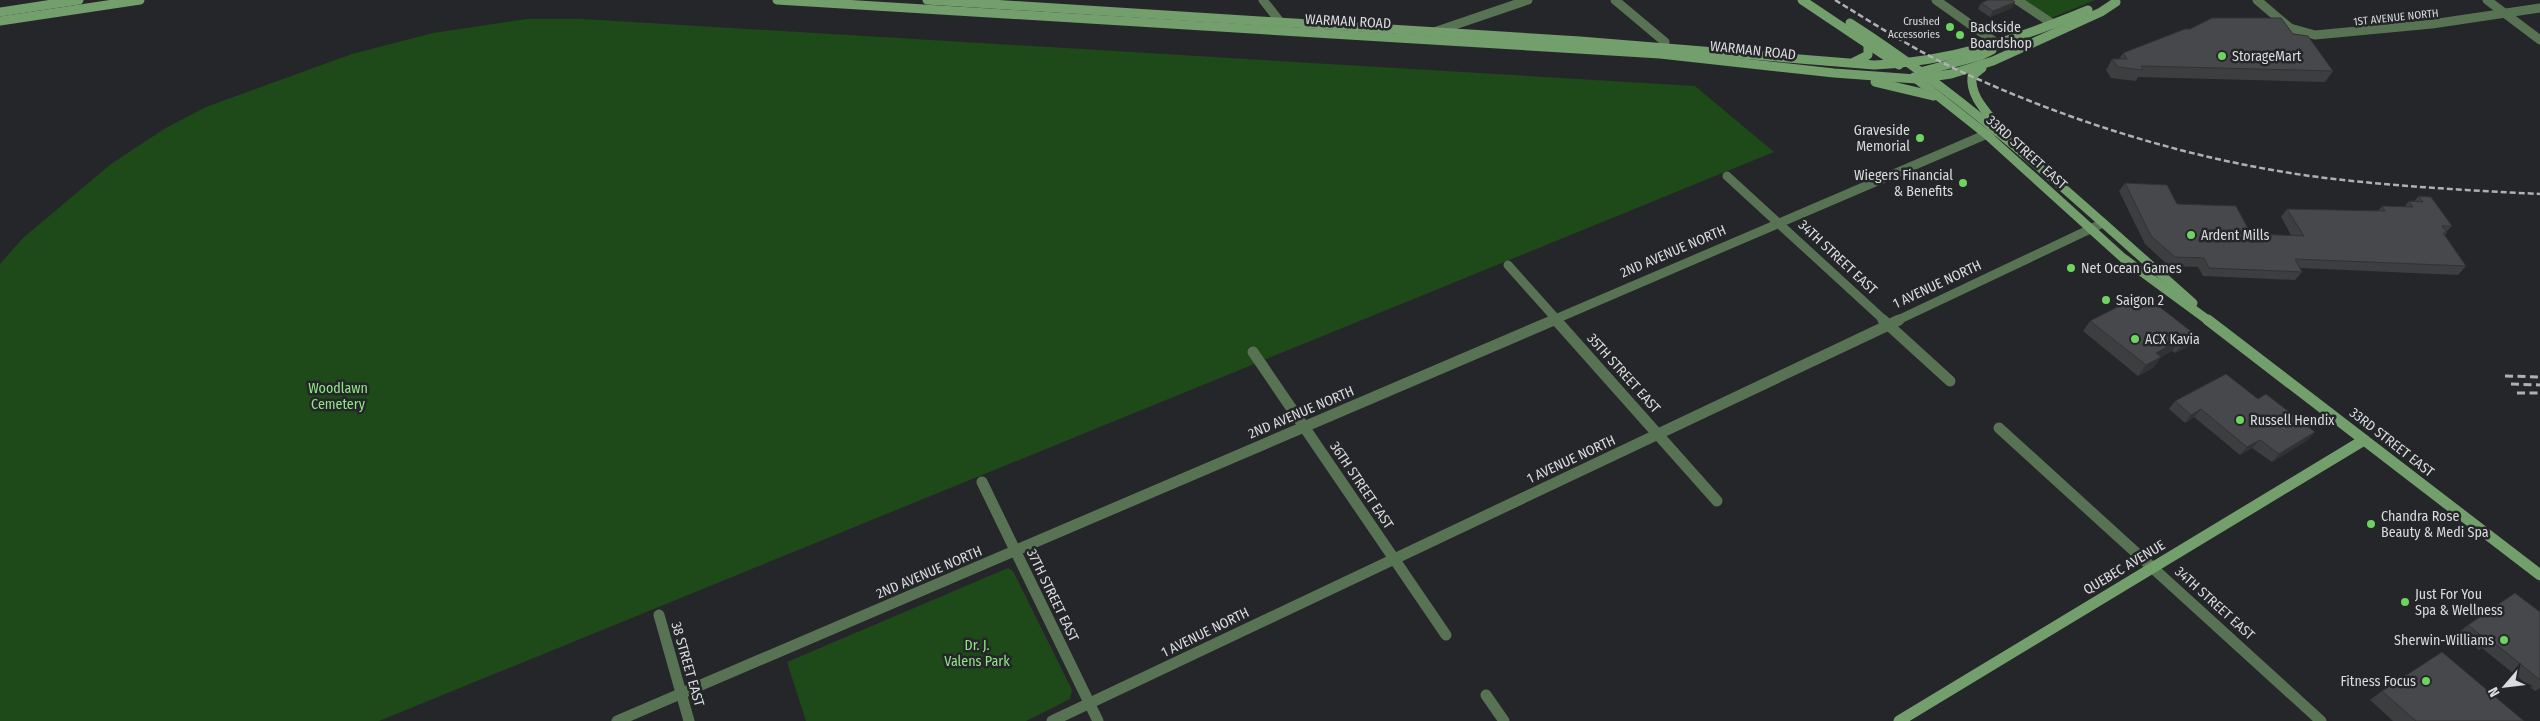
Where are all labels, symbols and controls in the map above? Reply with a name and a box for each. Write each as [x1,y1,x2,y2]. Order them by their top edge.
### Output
street label: 1ST AVENUE NORTH [2353,7,2439,28]
street label: WARMAN ROAD [1304,11,1391,32]
place label: Crushed Accessories [1888,15,1940,41]
place label: Backside Boardshop [1970,19,2032,52]
marker: Crushed Accessories [1944,21,1956,33]
marker: Backside Boardshop [1954,29,1966,41]
street label: WARMAN ROAD [1709,38,1797,63]
place label: StorageMart [2232,48,2302,65]
marker: StorageMart [2216,50,2228,62]
street label: 33RD STREET EAST [1983,112,2071,193]
place label: Graveside Memorial [1854,122,1910,155]
marker: Graveside Memorial [1914,132,1926,144]
place label: Wiegers Financial & Benefits [1854,167,1953,200]
marker: Wiegers Financial & Benefits [1957,177,1969,189]
street label: 34TH STREET EAST [1795,217,1881,298]
street label: 2ND AVENUE NORTH [1618,222,1729,281]
place label: Ardent Mills [2201,227,2269,244]
marker: Ardent Mills [2185,229,2197,241]
street label: 1 AVENUE NORTH [1890,257,1984,312]
place label: Net Ocean Games [2081,260,2182,277]
marker: Net Ocean Games [2065,262,2077,274]
place label: Saigon 2 [2116,292,2164,309]
marker: Saigon 2 [2100,294,2112,306]
street label: 35TH STREET EAST [1583,330,1664,417]
place label: ACX Kavia [2145,331,2200,348]
marker: ACX Kavia [2129,333,2141,345]
park label: Woodlawn Cemetery [308,380,368,413]
street label: 2ND AVENUE NORTH [1246,383,1357,442]
street label: 33RD STREET EAST [2346,404,2438,481]
place label: Russell Hendix [2250,412,2335,429]
marker: Russell Hendix [2234,414,2246,426]
street label: 1 AVENUE NORTH [1524,432,1618,487]
street label: 36TH STREET EAST [1326,438,1397,533]
place label: Chandra Rose Beauty & Medi Spa [2381,508,2489,541]
marker: Chandra Rose Beauty & Medi Spa [2365,518,2377,530]
street label: QUEBEC AVENUE [2080,536,2169,598]
street label: 2ND AVENUE NORTH [874,543,985,602]
street label: 37TH STREET EAST [1023,546,1083,645]
street label: 34TH STREET EAST [2171,563,2258,644]
place label: Just For You Spa & Wellness [2415,586,2503,619]
marker: Just For You Spa & Wellness [2399,596,2411,608]
street label: 1 AVENUE NORTH [1158,604,1252,661]
street label: 38 STREET EAST [667,620,708,709]
place label: Sherwin-Williams [2394,632,2494,649]
marker: Sherwin-Williams [2498,634,2510,646]
park label: Dr. J. Valens Park [944,637,1010,670]
north arrow [2480,661,2530,711]
place label: Fitness Focus [2341,673,2416,690]
marker: Fitness Focus [2420,675,2432,687]
text: N [2484,684,2503,700]

